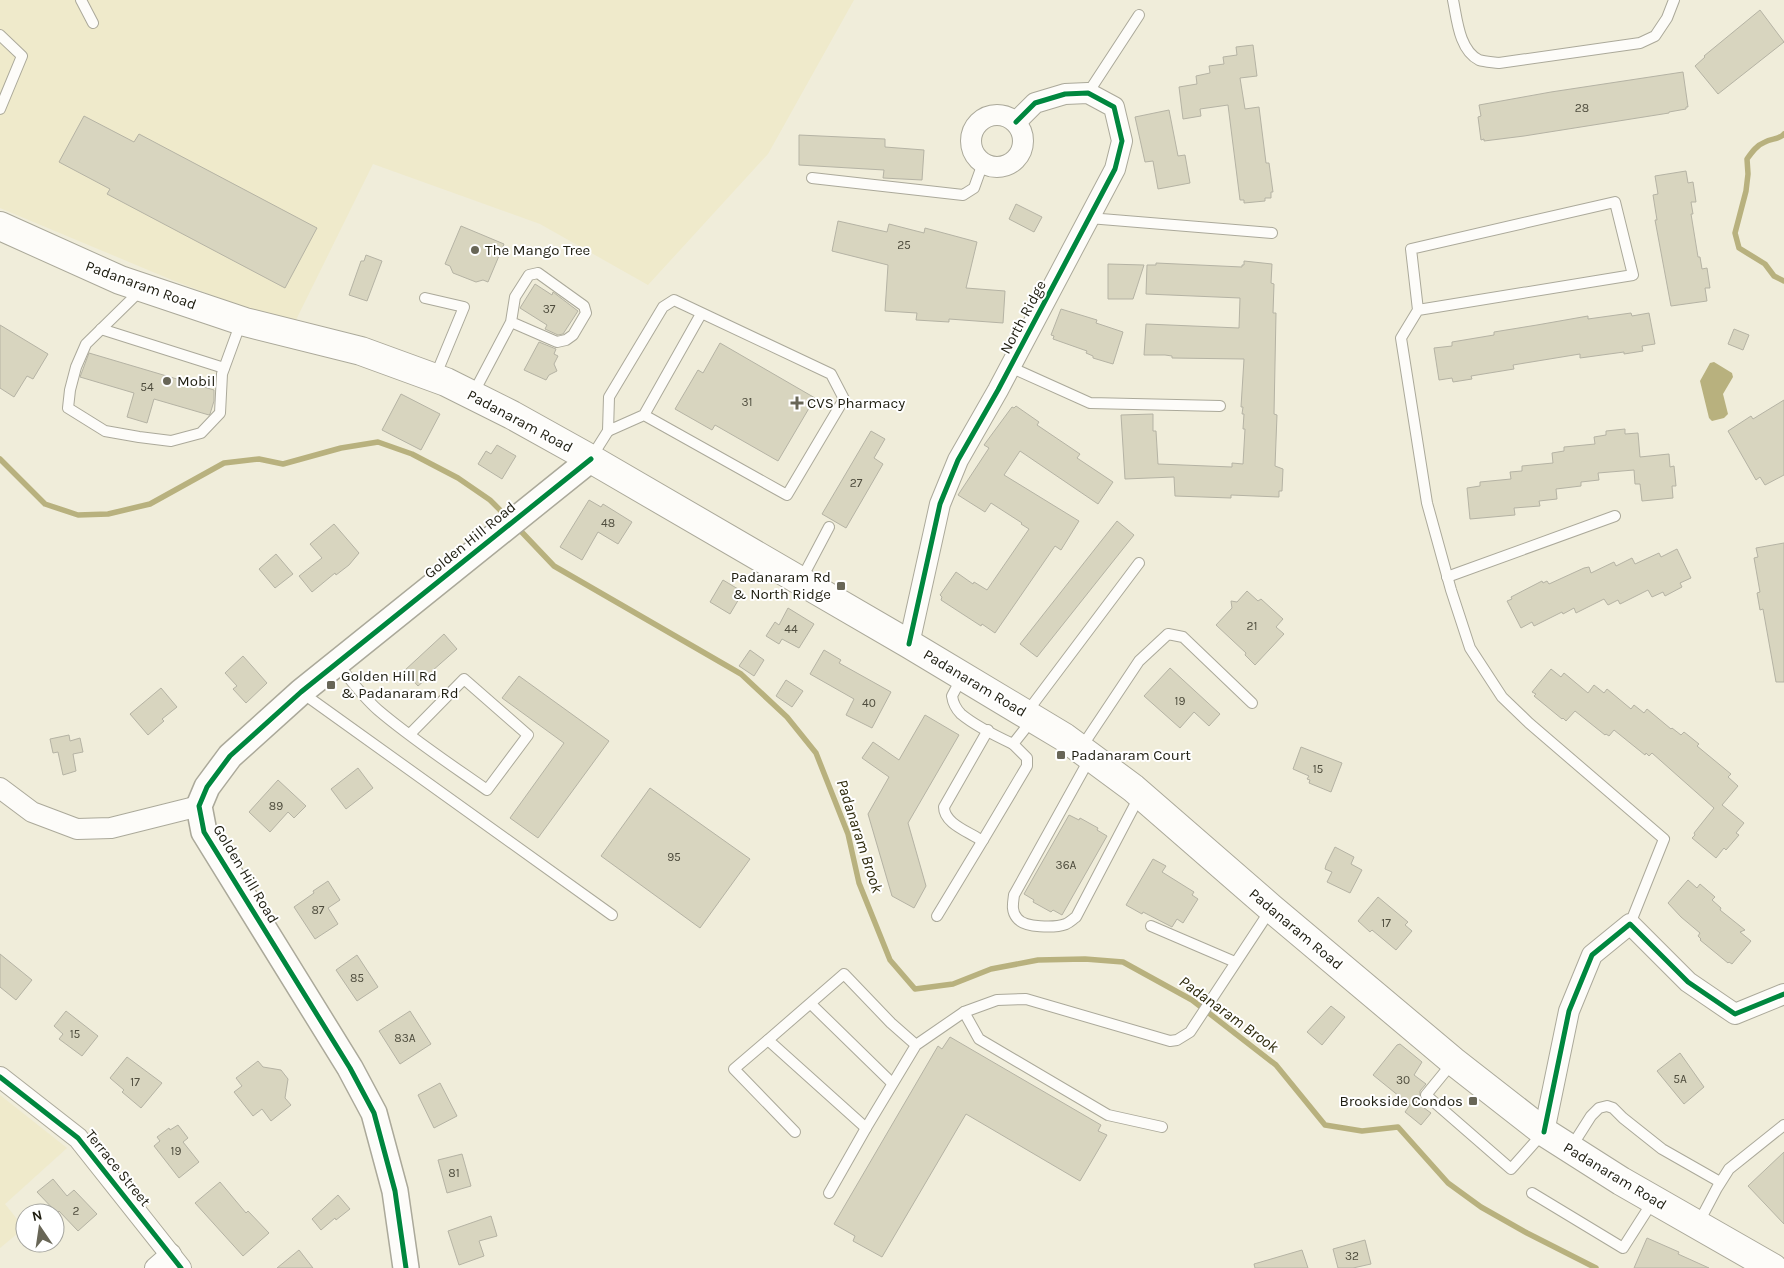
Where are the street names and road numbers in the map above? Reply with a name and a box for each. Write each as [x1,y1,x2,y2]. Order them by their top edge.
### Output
street label: Padanaram Road [83,257,199,313]
street label: North Ridge [996,277,1050,357]
street label: Padanaram Road [464,386,576,456]
street label: Golden Hill Road [421,498,519,582]
street label: Padanaram Road [920,645,1030,721]
street label: Golden Hill Road [209,821,283,927]
street label: Padanaram Road [1245,885,1347,973]
street label: Terrace Street [82,1126,155,1210]
street label: Padanaram Road [1560,1138,1670,1214]

